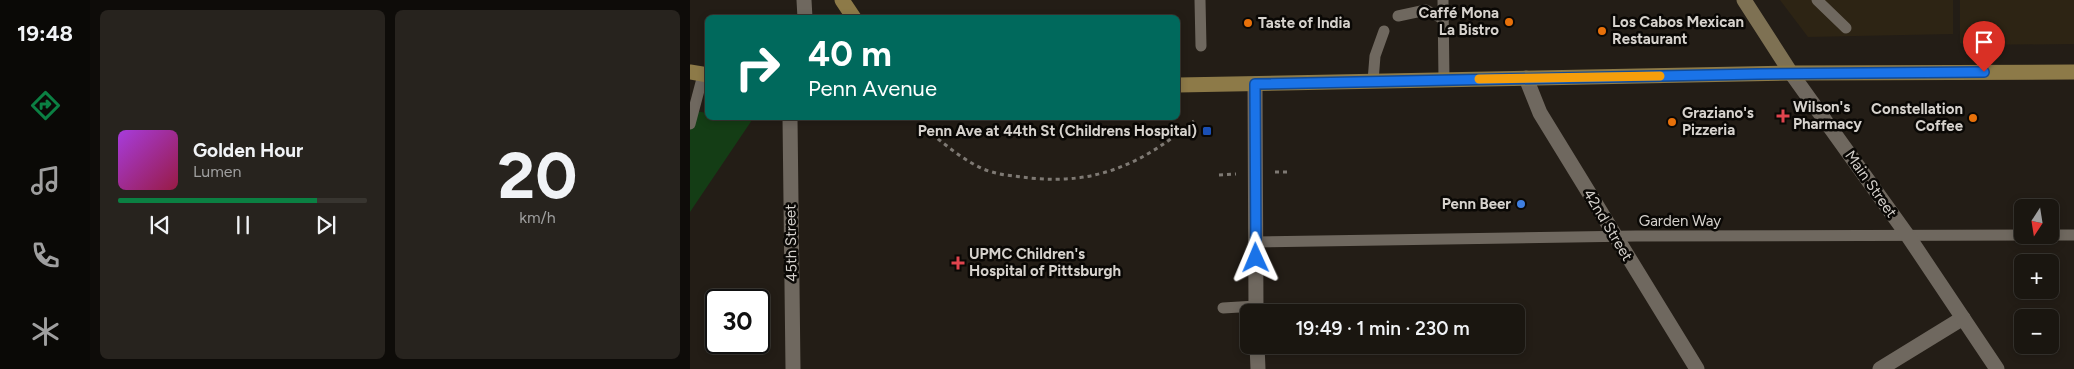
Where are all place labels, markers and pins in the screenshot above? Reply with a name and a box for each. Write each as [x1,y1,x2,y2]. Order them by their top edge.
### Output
place label: Caffé Mona La Bistro [1419,4,1499,39]
place label: Los Cabos Mexican Restaurant [1612,13,1744,48]
place label: Taste of India [1258,14,1350,32]
marker: Caffé Mona La Bistro [1503,16,1515,28]
marker: Taste of India [1242,17,1254,29]
pin [1963,21,2005,72]
marker: Los Cabos Mexican Restaurant [1596,25,1608,37]
place label: Wilson's Pharmacy [1793,98,1862,133]
place label: Constellation Coffee [1871,100,1964,135]
place label: Graziano's Pizzeria [1682,104,1754,139]
marker: Wilson's Pharmacy [1777,110,1789,122]
marker: Constellation Coffee [1967,112,1979,124]
marker: Graziano's Pizzeria [1666,116,1678,128]
place label: Penn Ave at 44th St (Childrens Hospital) [918,122,1197,140]
marker: Penn Ave at 44th St (Childrens Hospital) [1201,125,1213,137]
place label: Penn Beer [1442,195,1511,213]
marker: Penn Beer [1515,198,1527,210]
place label: UPMC Children's Hospital of Pittsburgh [969,245,1121,280]
marker: UPMC Children's Hospital of Pittsburgh [951,256,965,270]

